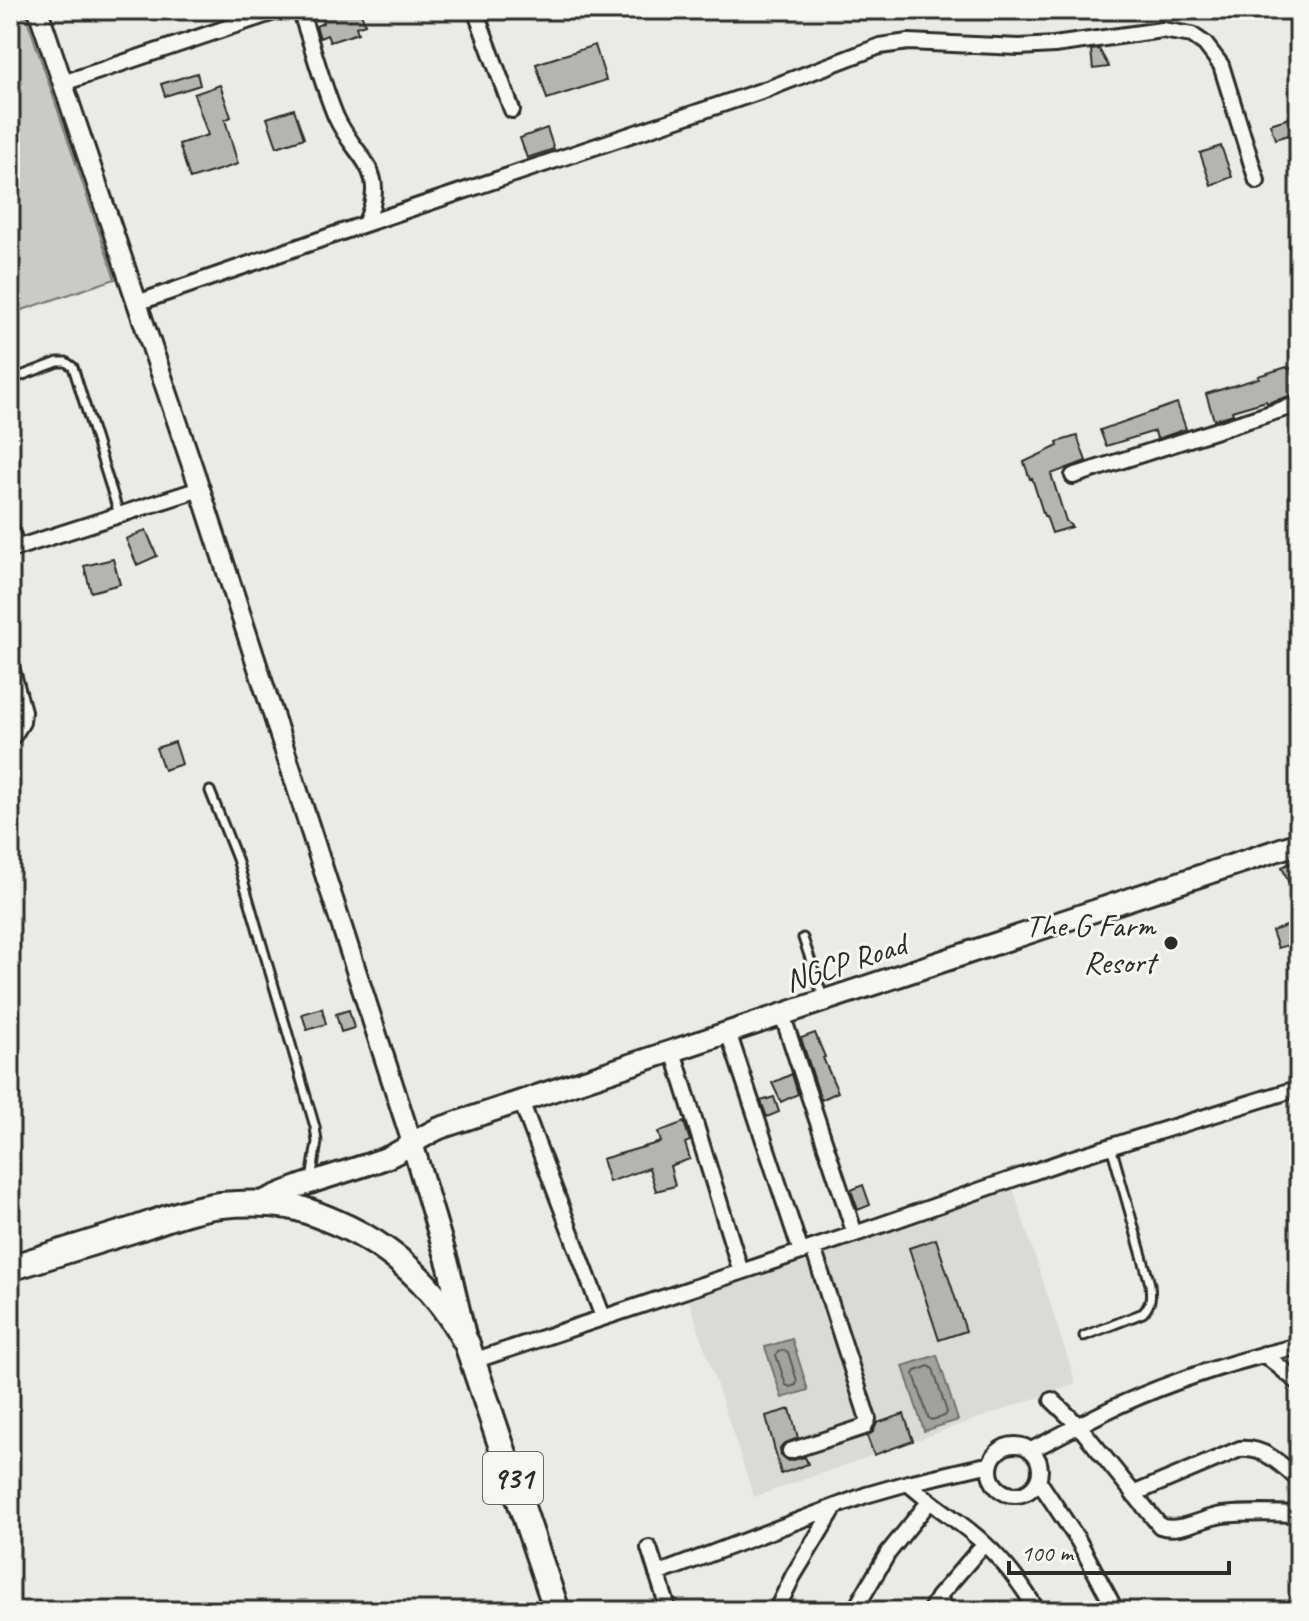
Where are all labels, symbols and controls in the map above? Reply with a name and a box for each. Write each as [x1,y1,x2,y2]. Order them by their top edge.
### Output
place label: The G Farm Resort [1025,905,1159,983]
street label: NGCP Road [779,922,915,1001]
marker: The G Farm Resort [1162,934,1180,952]
road number: 931 [483,1452,543,1504]
scale bar [1009,1525,1229,1575]
text: 100 m [1021,1538,1075,1568]

